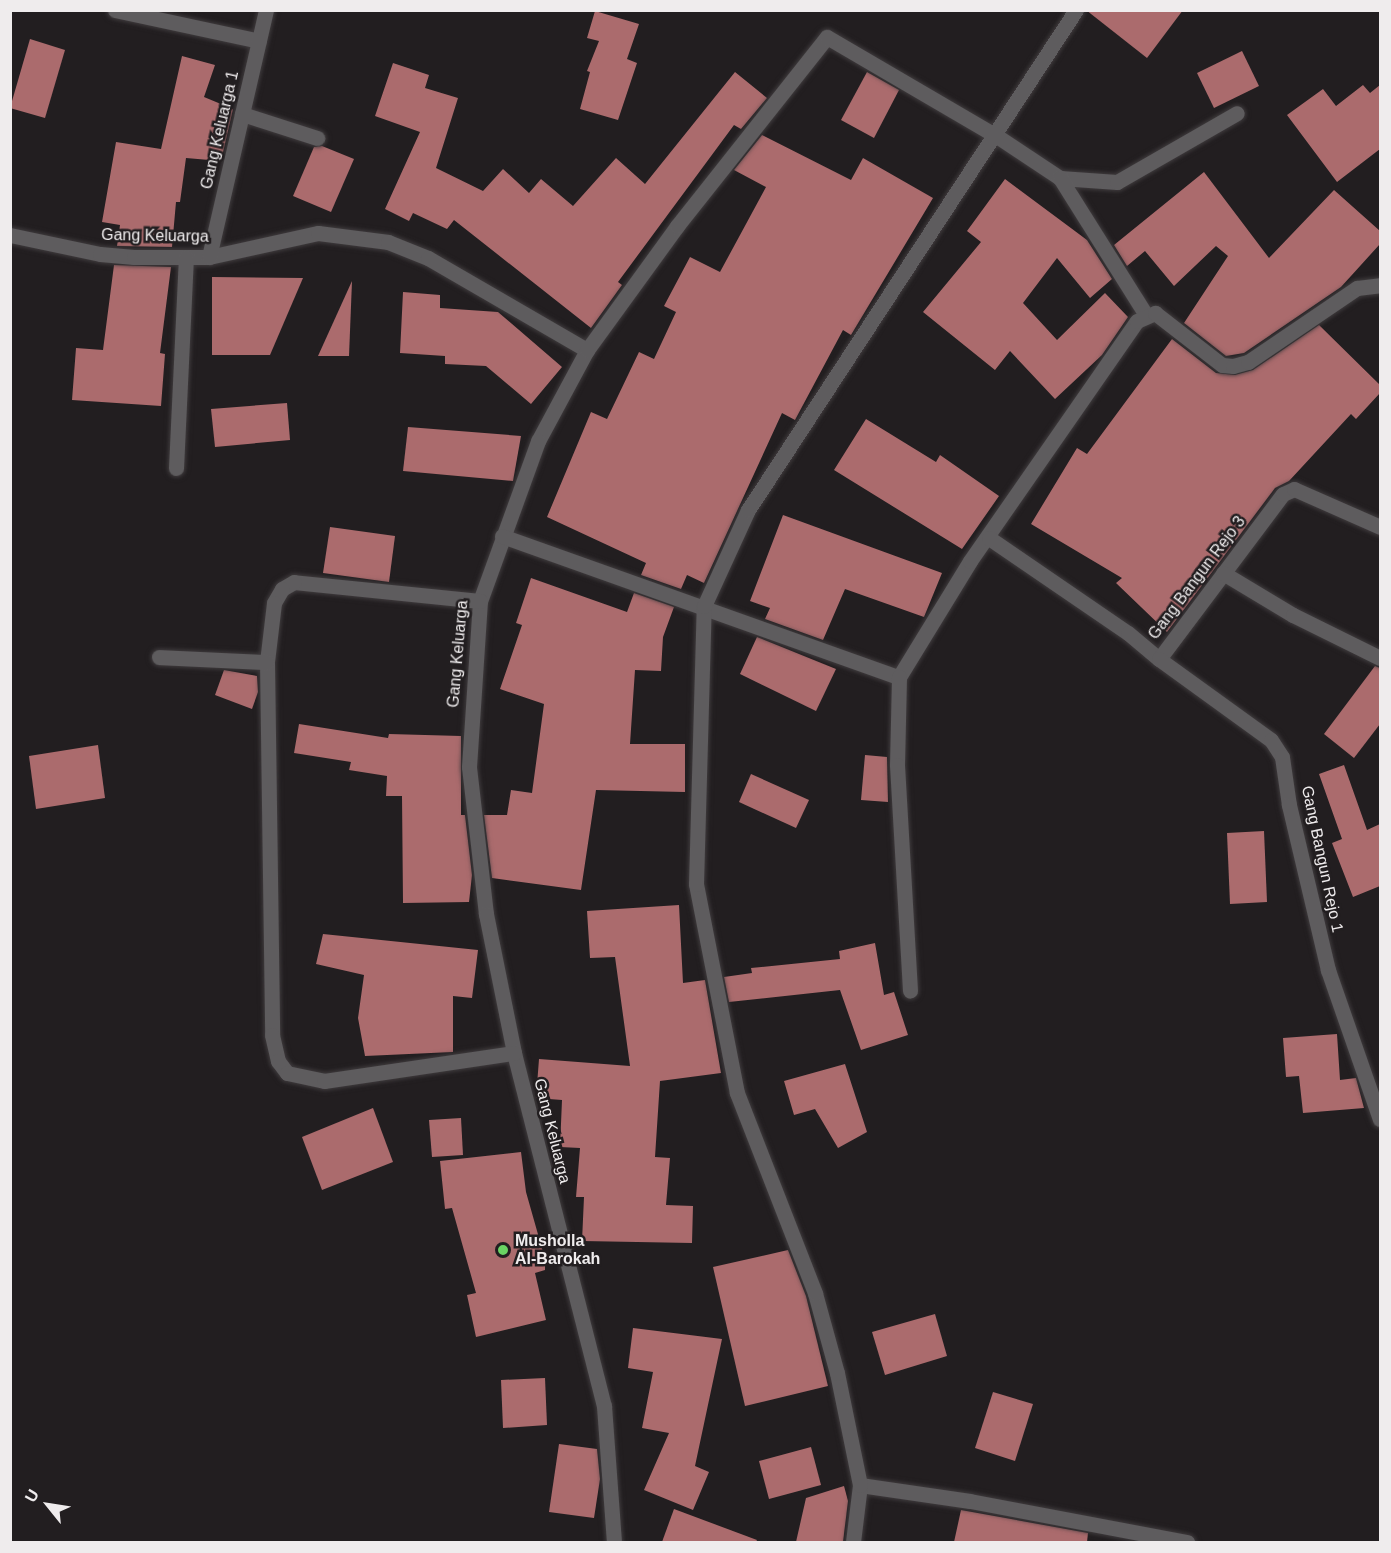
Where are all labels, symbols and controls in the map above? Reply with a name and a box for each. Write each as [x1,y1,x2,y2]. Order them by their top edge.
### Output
street label: Gang Keluarga 1 [197,69,243,191]
street label: Gang Keluarga [101,225,209,247]
street label: Gang Bangun Rejo 3 [1144,513,1250,643]
street label: Gang Keluarga [444,600,472,708]
street label: Gang Bangun Rejo 1 [1297,784,1347,934]
street label: Gang Keluarga [530,1076,574,1186]
place label: Musholla Al-Barokah [515,1231,600,1269]
marker: Musholla Al-Barokah [496,1243,510,1257]
north arrow [18,1475,78,1535]
text: U [22,1486,42,1505]

